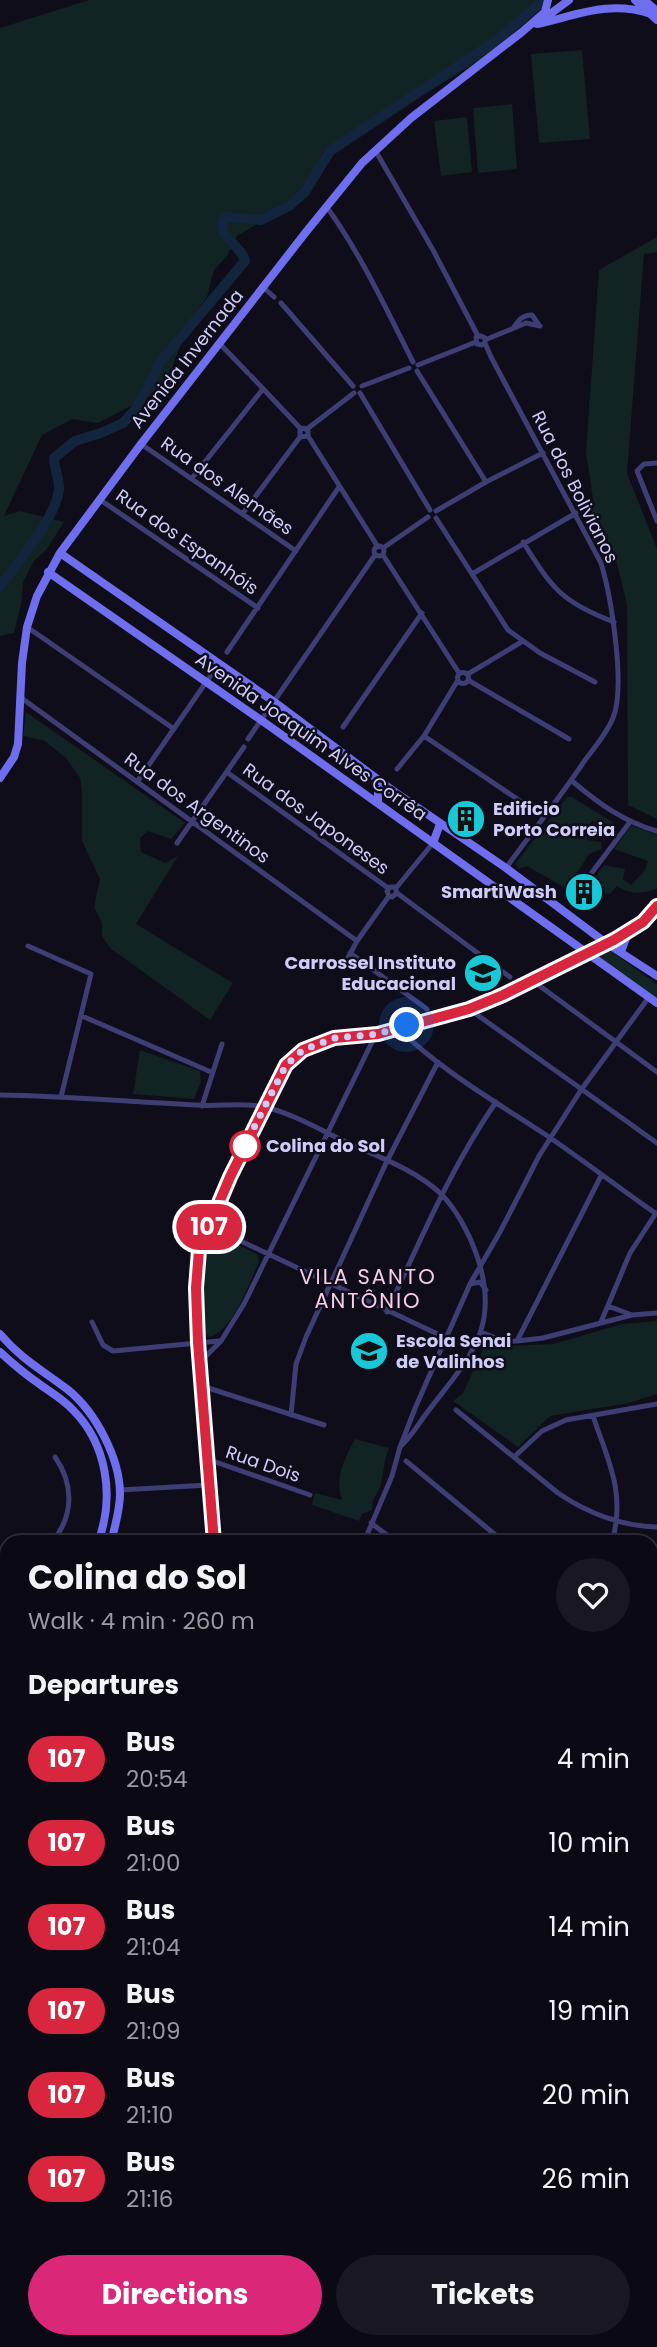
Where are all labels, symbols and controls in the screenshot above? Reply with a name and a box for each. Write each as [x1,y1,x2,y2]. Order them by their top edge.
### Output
street label: Avenida Invernada [124,284,249,434]
street label: Rua dos Bolivianos [526,406,625,567]
street label: Rua dos Alemães [156,431,298,541]
street label: Rua dos Espanhóis [111,483,264,600]
street label: Avenida Joaquim Alves Corrêa [191,647,432,826]
street label: Rua dos Argentinos [119,746,275,869]
street label: Rua dos Japoneses [238,757,395,880]
place label: Edificio Porto Correia [493,796,615,842]
building icon: Edificio Porto Correia [445,798,487,840]
building icon: SmartiWash [563,871,605,913]
place label: SmartiWash [441,879,557,904]
place label: Carrossel Instituto Educacional [285,950,456,996]
school or university icon: Carrossel Instituto Educacional [462,952,504,994]
your location [389,1007,424,1042]
marker: Colina do Sol [230,1131,260,1161]
place label: Colina do Sol [266,1133,385,1158]
line badge: 107 [169,1204,249,1250]
text: 107 [190,1210,228,1243]
district label: VILA SANTO ANTÔNIO [299,1262,437,1315]
place label: Escola Senai de Valinhos [396,1328,511,1374]
school or university icon: Escola Senai de Valinhos [348,1330,390,1372]
street label: Rua Dois [222,1439,304,1488]
text: Colina do Sol [28,1554,247,1601]
button: heart [556,1558,630,1632]
text: Walk · 4 min · 260 m [28,1605,255,1637]
text: Departures [28,1667,179,1703]
text: Bus [126,1724,175,1760]
text: 4 min [557,1741,630,1777]
text: 107 [48,1742,85,1775]
text: 20:54 [126,1763,187,1795]
text: Bus [126,1808,175,1844]
text: 10 min [549,1825,630,1861]
text: 107 [48,1826,85,1859]
text: 21:00 [126,1847,180,1879]
text: Bus [126,1892,175,1928]
text: 14 min [549,1909,630,1945]
text: 107 [48,1910,85,1943]
text: 21:04 [126,1931,180,1963]
text: Bus [126,1976,175,2012]
text: 19 min [549,1993,630,2029]
text: 107 [48,1994,85,2027]
text: 21:09 [126,2015,180,2047]
text: Bus [126,2060,175,2096]
text: 20 min [542,2077,630,2113]
text: 107 [48,2078,85,2111]
text: 21:10 [126,2099,173,2131]
text: Bus [126,2144,175,2180]
text: 26 min [542,2161,630,2197]
text: 107 [48,2162,85,2195]
text: 21:16 [126,2183,173,2215]
button: Directions [28,2255,322,2335]
button: Tickets [336,2255,630,2335]

